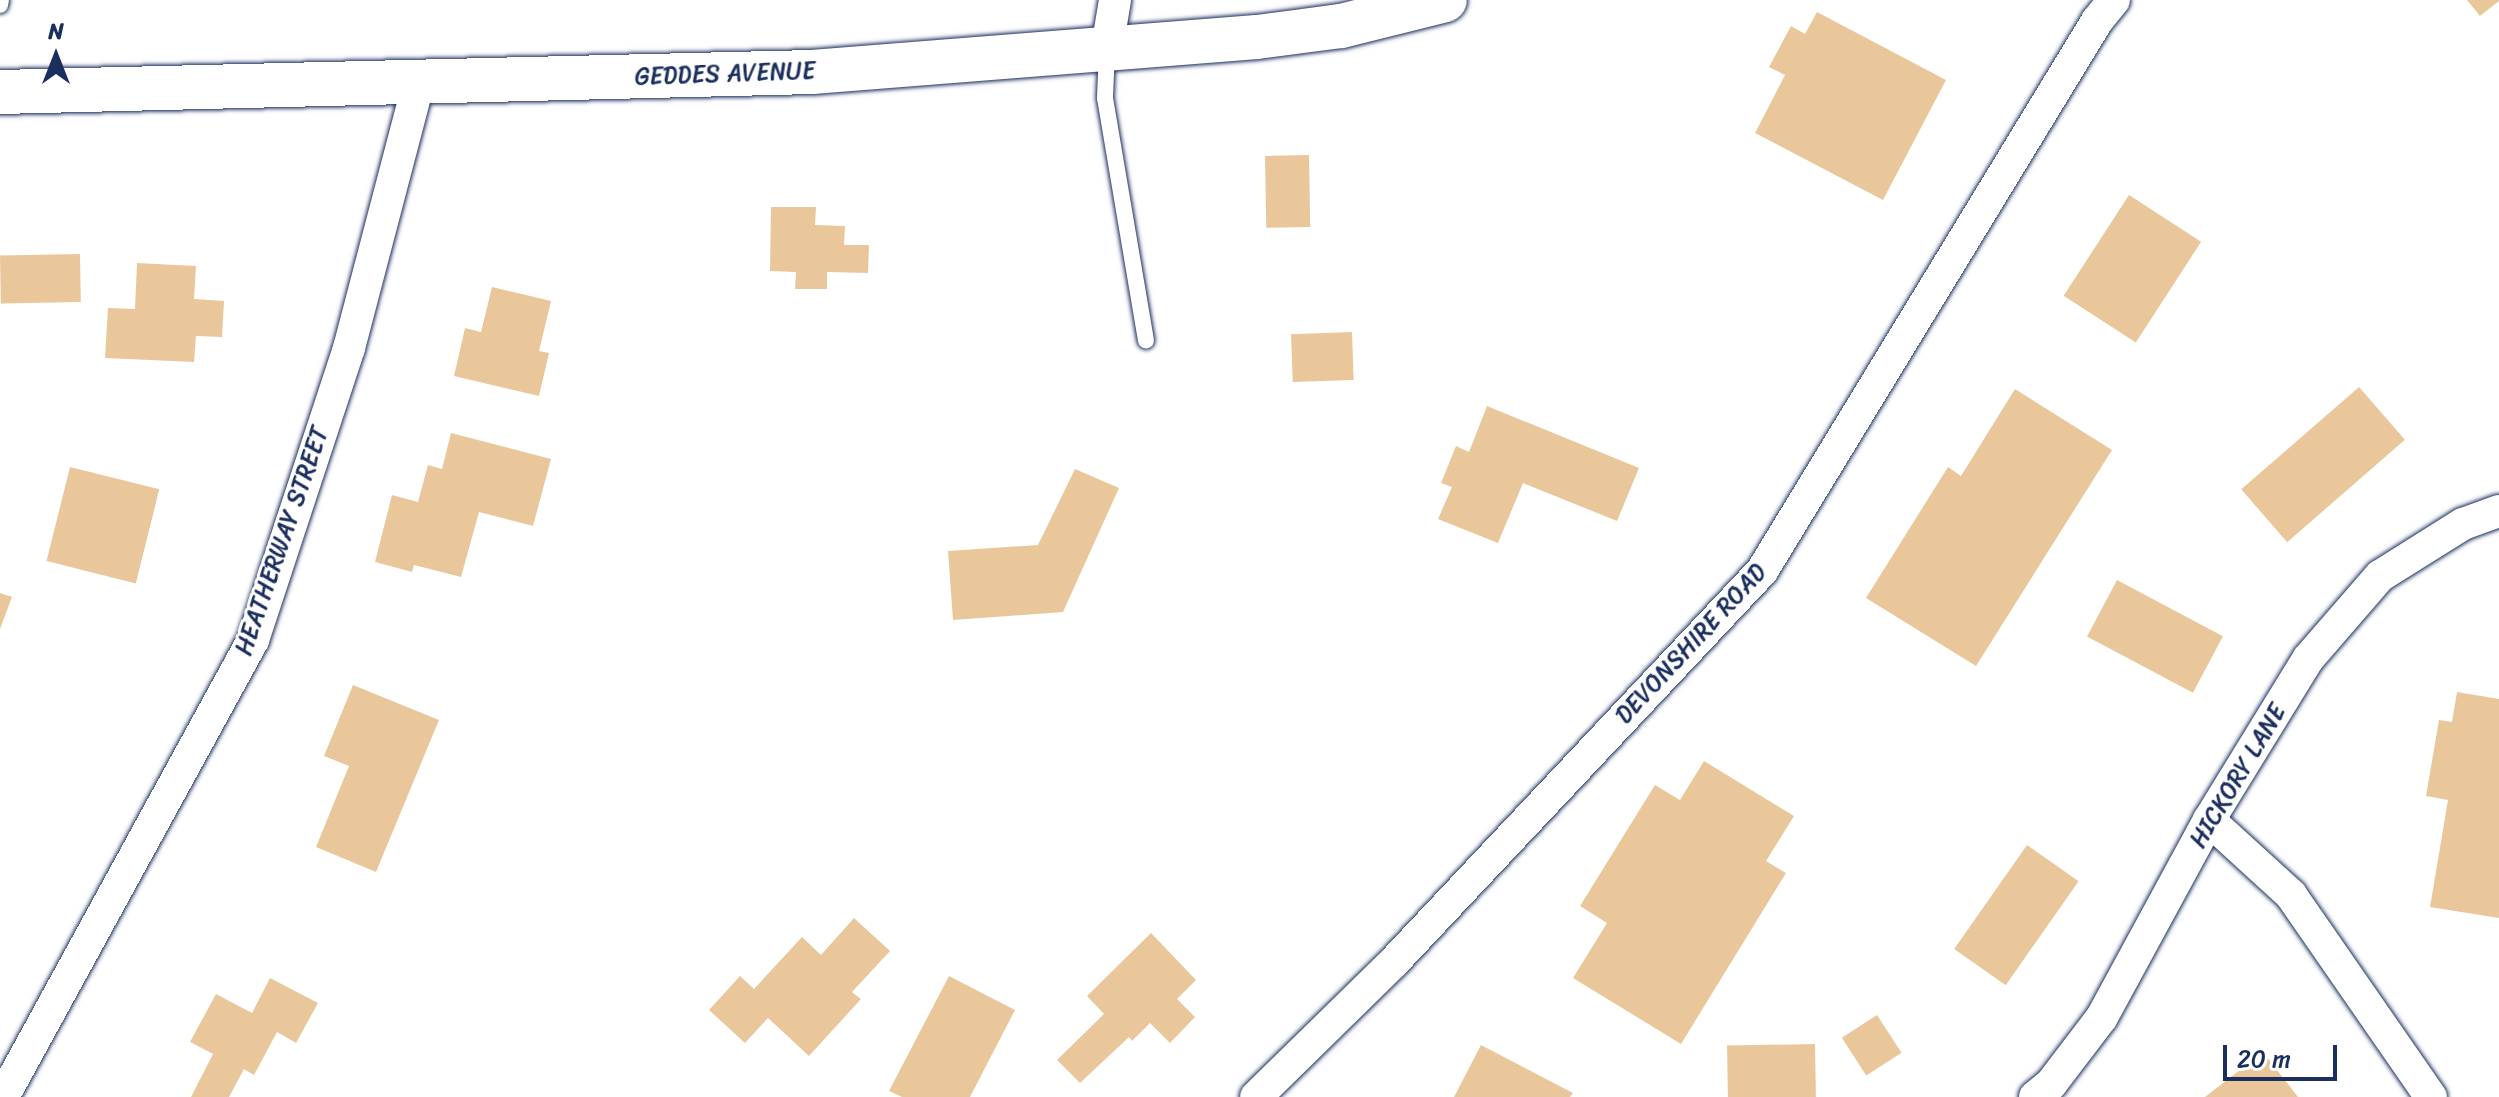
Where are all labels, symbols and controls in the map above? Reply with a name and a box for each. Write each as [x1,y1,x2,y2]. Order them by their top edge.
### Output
text: N [48,12,64,51]
north arrow [16,16,96,96]
street label: GEDDES AVENUE [634,56,816,92]
street label: HEATHERWAY STREET [229,423,335,659]
street label: DEVONSHIRE ROAD [1610,558,1772,730]
street label: HICKORY LANE [2184,699,2292,853]
scale bar [2227,1029,2341,1079]
text: 20 m [2237,1038,2291,1080]

